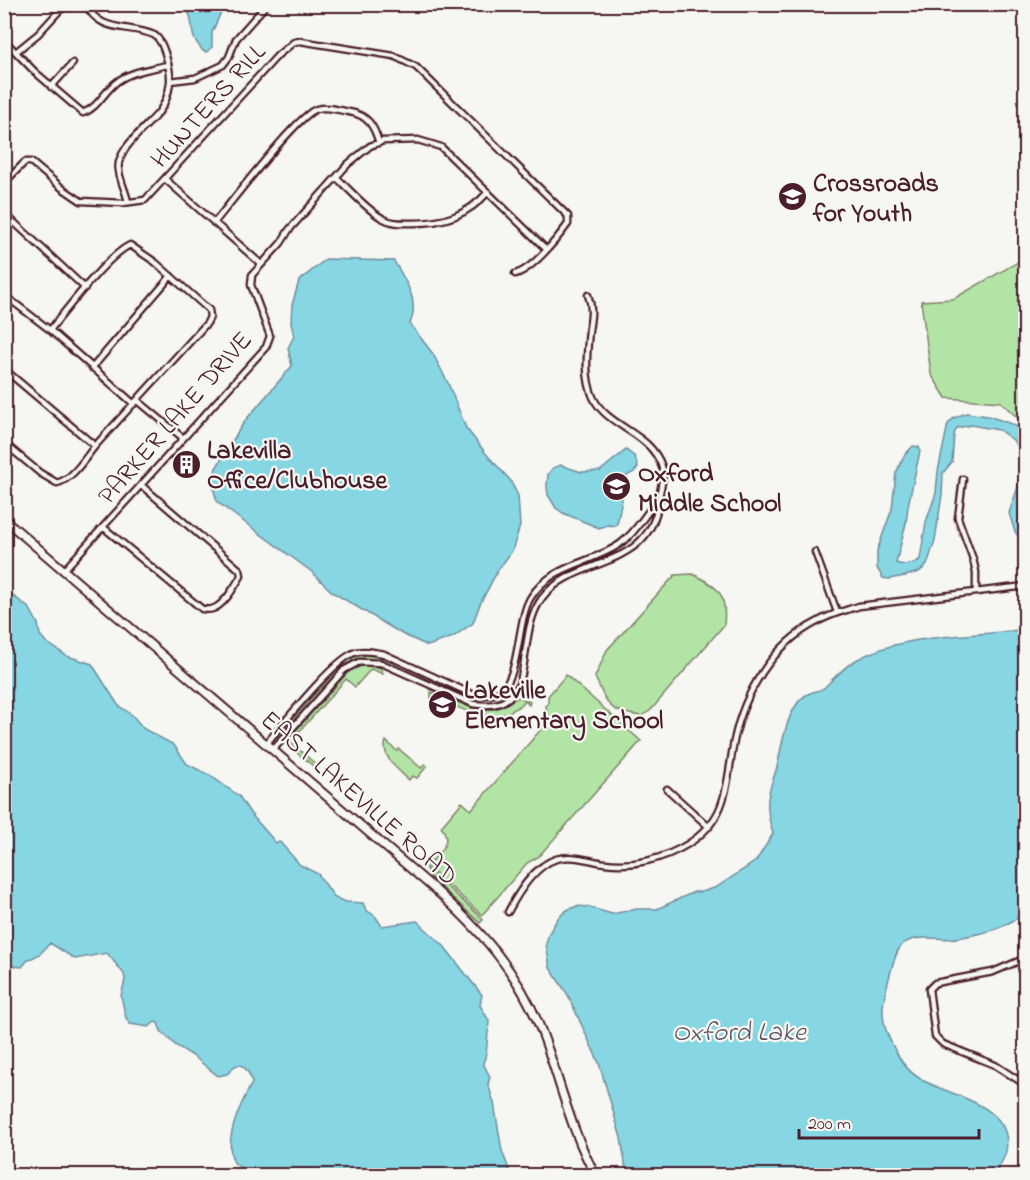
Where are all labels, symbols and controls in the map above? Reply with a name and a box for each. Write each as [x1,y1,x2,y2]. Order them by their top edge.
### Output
street label: HUNTERS RILL [143,36,276,178]
place label: Crossroads for Youth [812,166,939,234]
school or university icon: Crossroads for Youth [776,181,808,213]
street label: PARKER LAKE DRIVE [90,324,263,514]
place label: Lakevilla Office/Clubhouse [207,433,389,501]
building icon: Lakevilla Office/Clubhouse [170,448,202,480]
place label: Oxford Middle School [638,456,781,524]
school or university icon: Oxford Middle School [601,471,633,503]
place label: Lakeville Elementary School [464,673,663,741]
school or university icon: Lakeville Elementary School [427,688,459,720]
street label: EAST LAKEVILLE ROAD [251,703,465,896]
water label: Oxford Lake [672,1014,808,1053]
scale bar [799,1102,979,1140]
text: 200 m [808,1112,851,1138]

